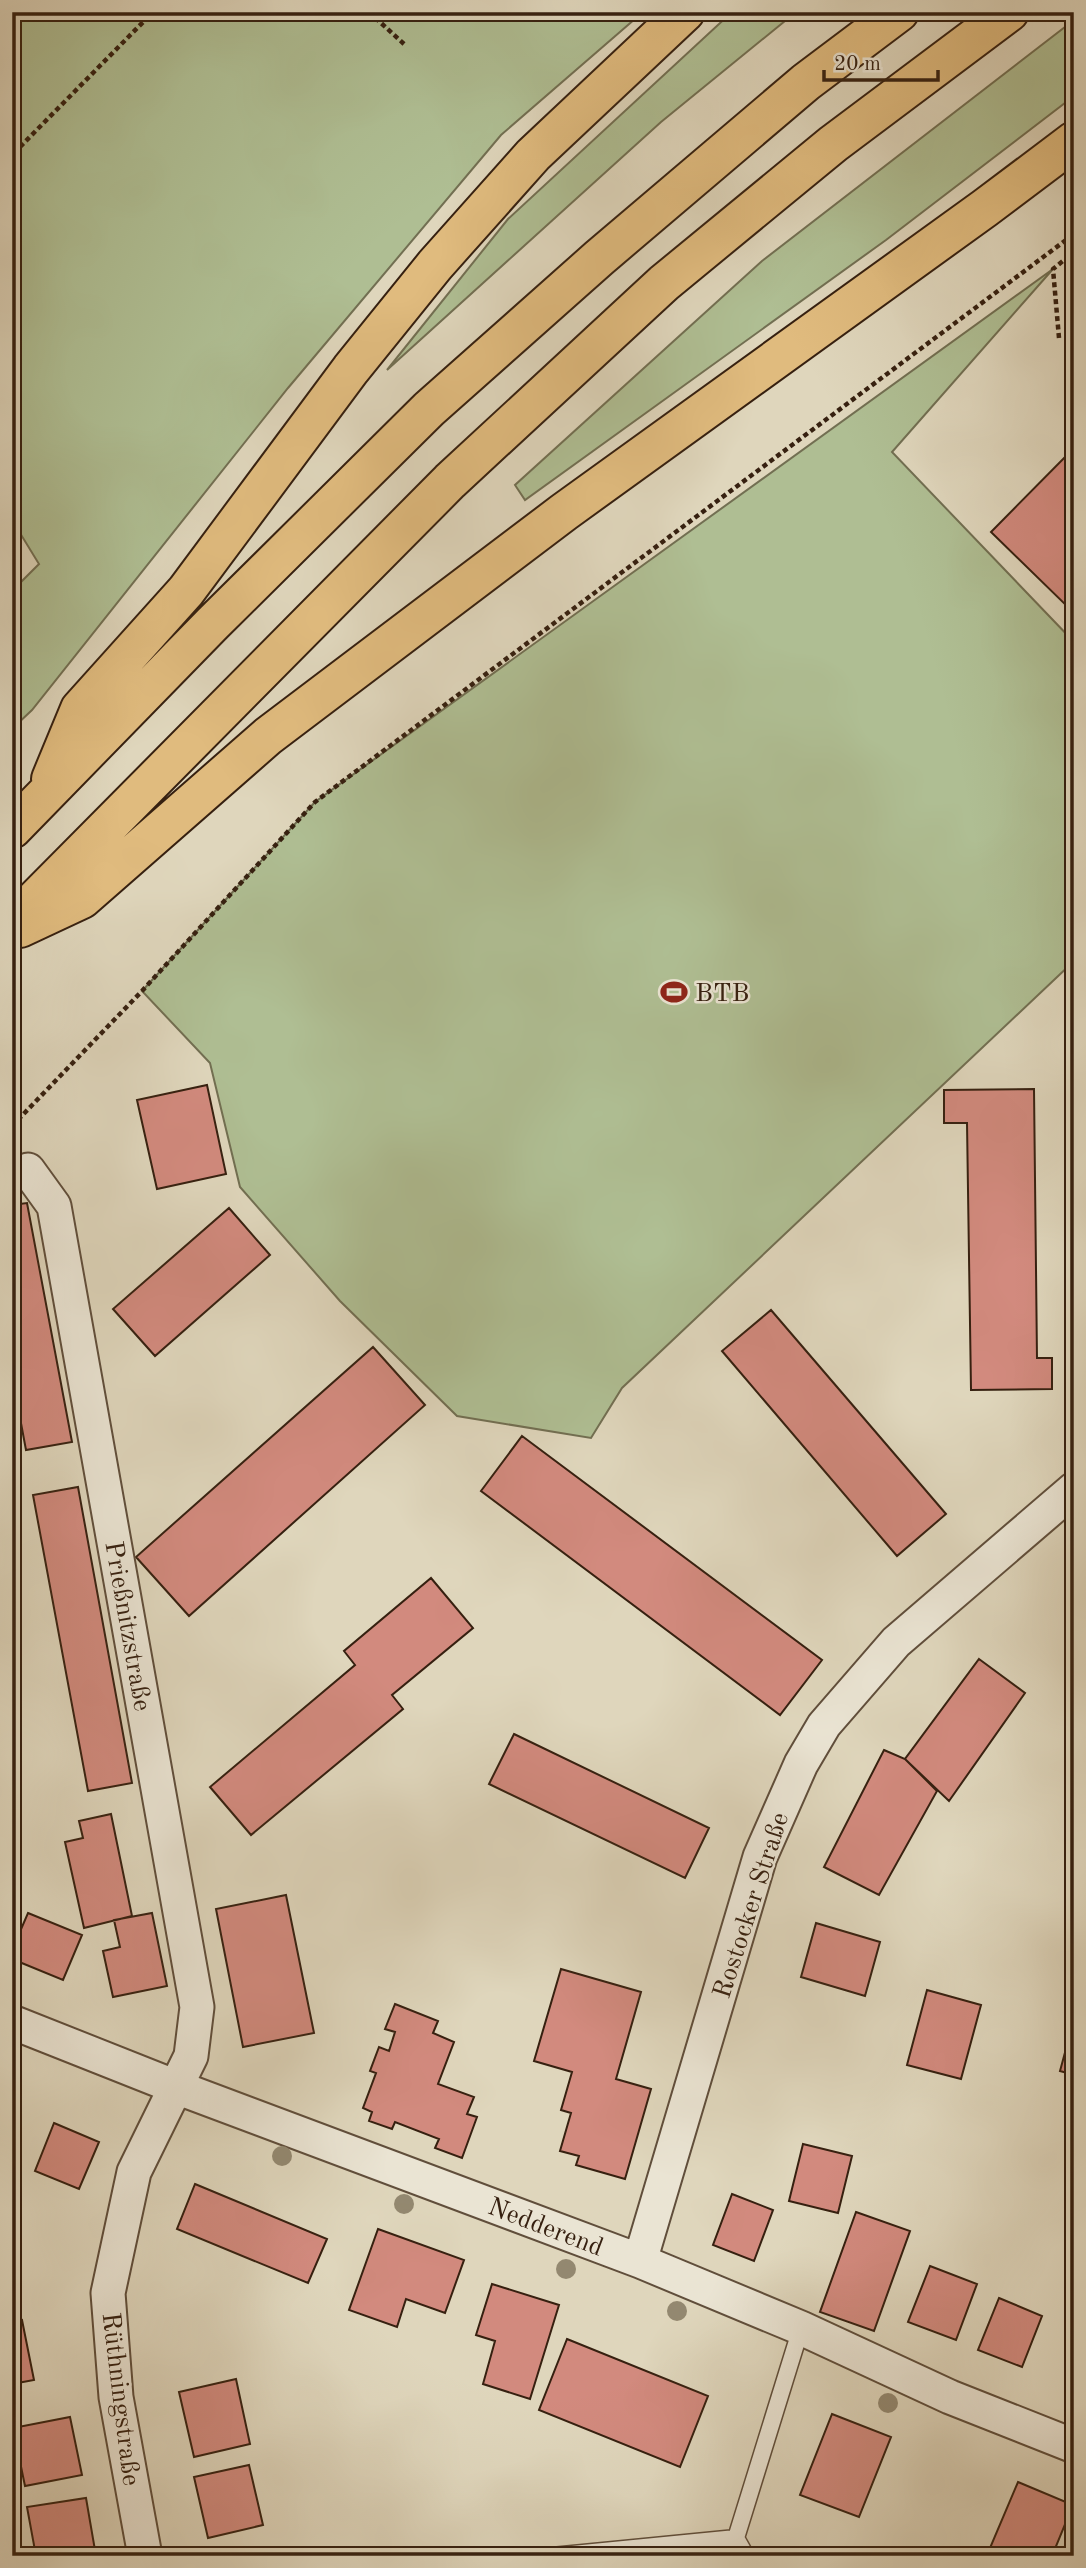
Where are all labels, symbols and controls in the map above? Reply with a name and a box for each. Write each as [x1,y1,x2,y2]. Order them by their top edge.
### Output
scale bar [824,38,937,82]
text: 20 m [834,54,881,75]
sports icon: BTB [659,977,689,1007]
place label: BTB [695,981,749,1007]
street label: Prießnitzstraße [99,1539,155,1713]
street label: Rostocker Straße [710,1809,794,2002]
street label: Nedderend [484,2194,607,2262]
street label: Rüthningstraße [96,2311,144,2487]

